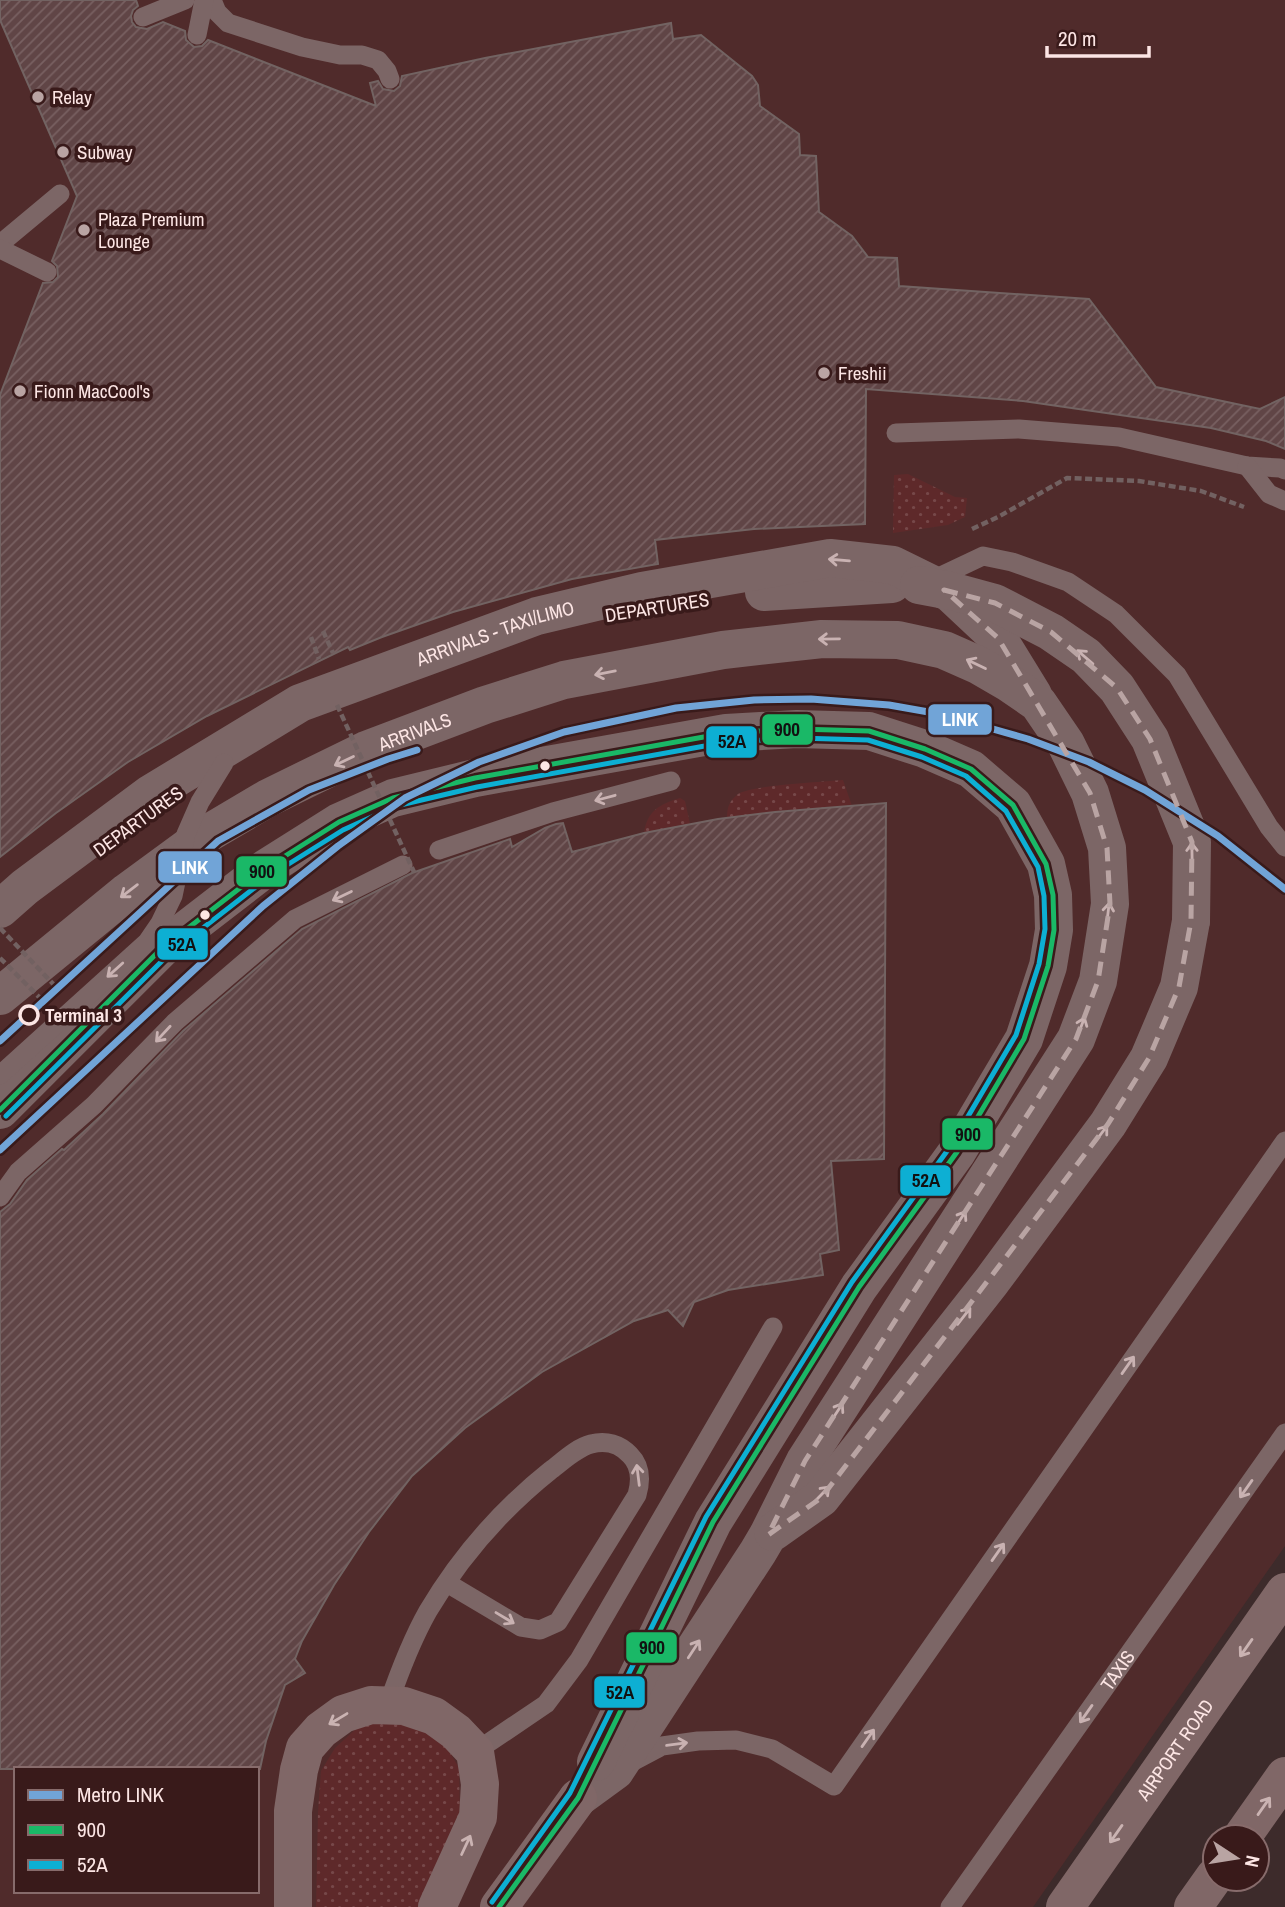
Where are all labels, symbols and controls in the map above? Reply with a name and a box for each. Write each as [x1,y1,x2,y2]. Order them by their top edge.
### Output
scale bar [1047,14,1148,58]
text: 20 m [1058,24,1096,53]
place label: Relay [52,84,92,110]
marker: Relay [30,89,46,105]
place label: Subway [77,139,133,165]
marker: Subway [55,144,71,160]
place label: Plaza Premium Lounge [98,206,205,254]
marker: Plaza Premium Lounge [76,222,92,238]
place label: Freshii [838,360,887,386]
marker: Freshii [816,365,832,381]
place label: Fionn MacCool's [34,378,151,404]
marker: Fionn MacCool's [12,383,28,399]
one-way arrow [829,553,851,566]
street label: DEPARTURES [603,586,711,628]
street label: ARRIVALS - TAXI/LIMO [412,595,577,673]
one-way arrow [818,633,841,646]
one-way arrow [1076,649,1094,665]
one-way arrow [966,657,987,671]
one-way arrow [594,666,617,680]
line badge: LINK [927,703,993,736]
street label: ARRIVALS [374,706,455,758]
text: LINK [942,706,979,732]
line badge: 900 [761,713,814,746]
text: 900 [774,716,800,742]
line badge: 52A [705,725,758,759]
text: 52A [718,728,747,754]
one-way arrow [334,755,355,769]
unlabelled marker [538,759,552,773]
street label: DEPARTURES [88,780,188,862]
one-way arrow [594,793,616,806]
one-way arrow [1185,842,1198,865]
line badge: LINK [157,850,223,884]
text: LINK [172,854,209,880]
line badge: 900 [235,855,288,888]
text: 900 [249,858,275,884]
one-way arrow [120,884,138,899]
one-way arrow [332,889,353,903]
one-way arrow [1102,902,1115,925]
unlabelled marker [198,908,212,922]
line badge: 52A [156,927,209,961]
text: 52A [168,931,197,957]
one-way arrow [106,962,124,978]
place label: Terminal 3 [45,1002,122,1028]
marker: Terminal 3 [19,1005,39,1025]
one-way arrow [1075,1017,1088,1039]
one-way arrow [155,1025,172,1042]
line badge: 900 [941,1117,994,1151]
text: 900 [955,1121,981,1147]
one-way arrow [1093,1125,1108,1144]
line badge: 52A [899,1164,952,1197]
text: 52A [912,1167,941,1193]
one-way arrow [953,1211,967,1230]
one-way arrow [956,1308,972,1326]
one-way arrow [1121,1356,1135,1375]
one-way arrow [830,1402,844,1422]
one-way arrow [631,1464,644,1487]
one-way arrow [1239,1479,1253,1498]
one-way arrow [814,1486,831,1503]
one-way arrow [991,1543,1005,1562]
one-way arrow [495,1611,515,1625]
line badge: 900 [625,1631,678,1664]
text: 900 [639,1634,665,1660]
one-way arrow [1239,1638,1253,1657]
one-way arrow [687,1640,701,1660]
street label: TAXIS [1094,1645,1141,1696]
line badge: 52A [593,1675,646,1709]
text: 52A [606,1679,635,1705]
street label: AIRPORT ROAD [1130,1694,1219,1806]
one-way arrow [1079,1704,1093,1723]
one-way arrow [328,1712,348,1726]
one-way arrow [861,1729,875,1748]
one-way arrow [665,1737,688,1750]
legend [14,1767,259,1893]
text: Metro LINK [77,1780,165,1809]
one-way arrow [1257,1797,1271,1816]
text: 900 [77,1815,106,1844]
north arrow [1201,1823,1271,1893]
one-way arrow [1109,1824,1123,1843]
one-way arrow [460,1835,473,1856]
text: 52A [77,1850,108,1879]
text: N [1239,1853,1267,1870]

